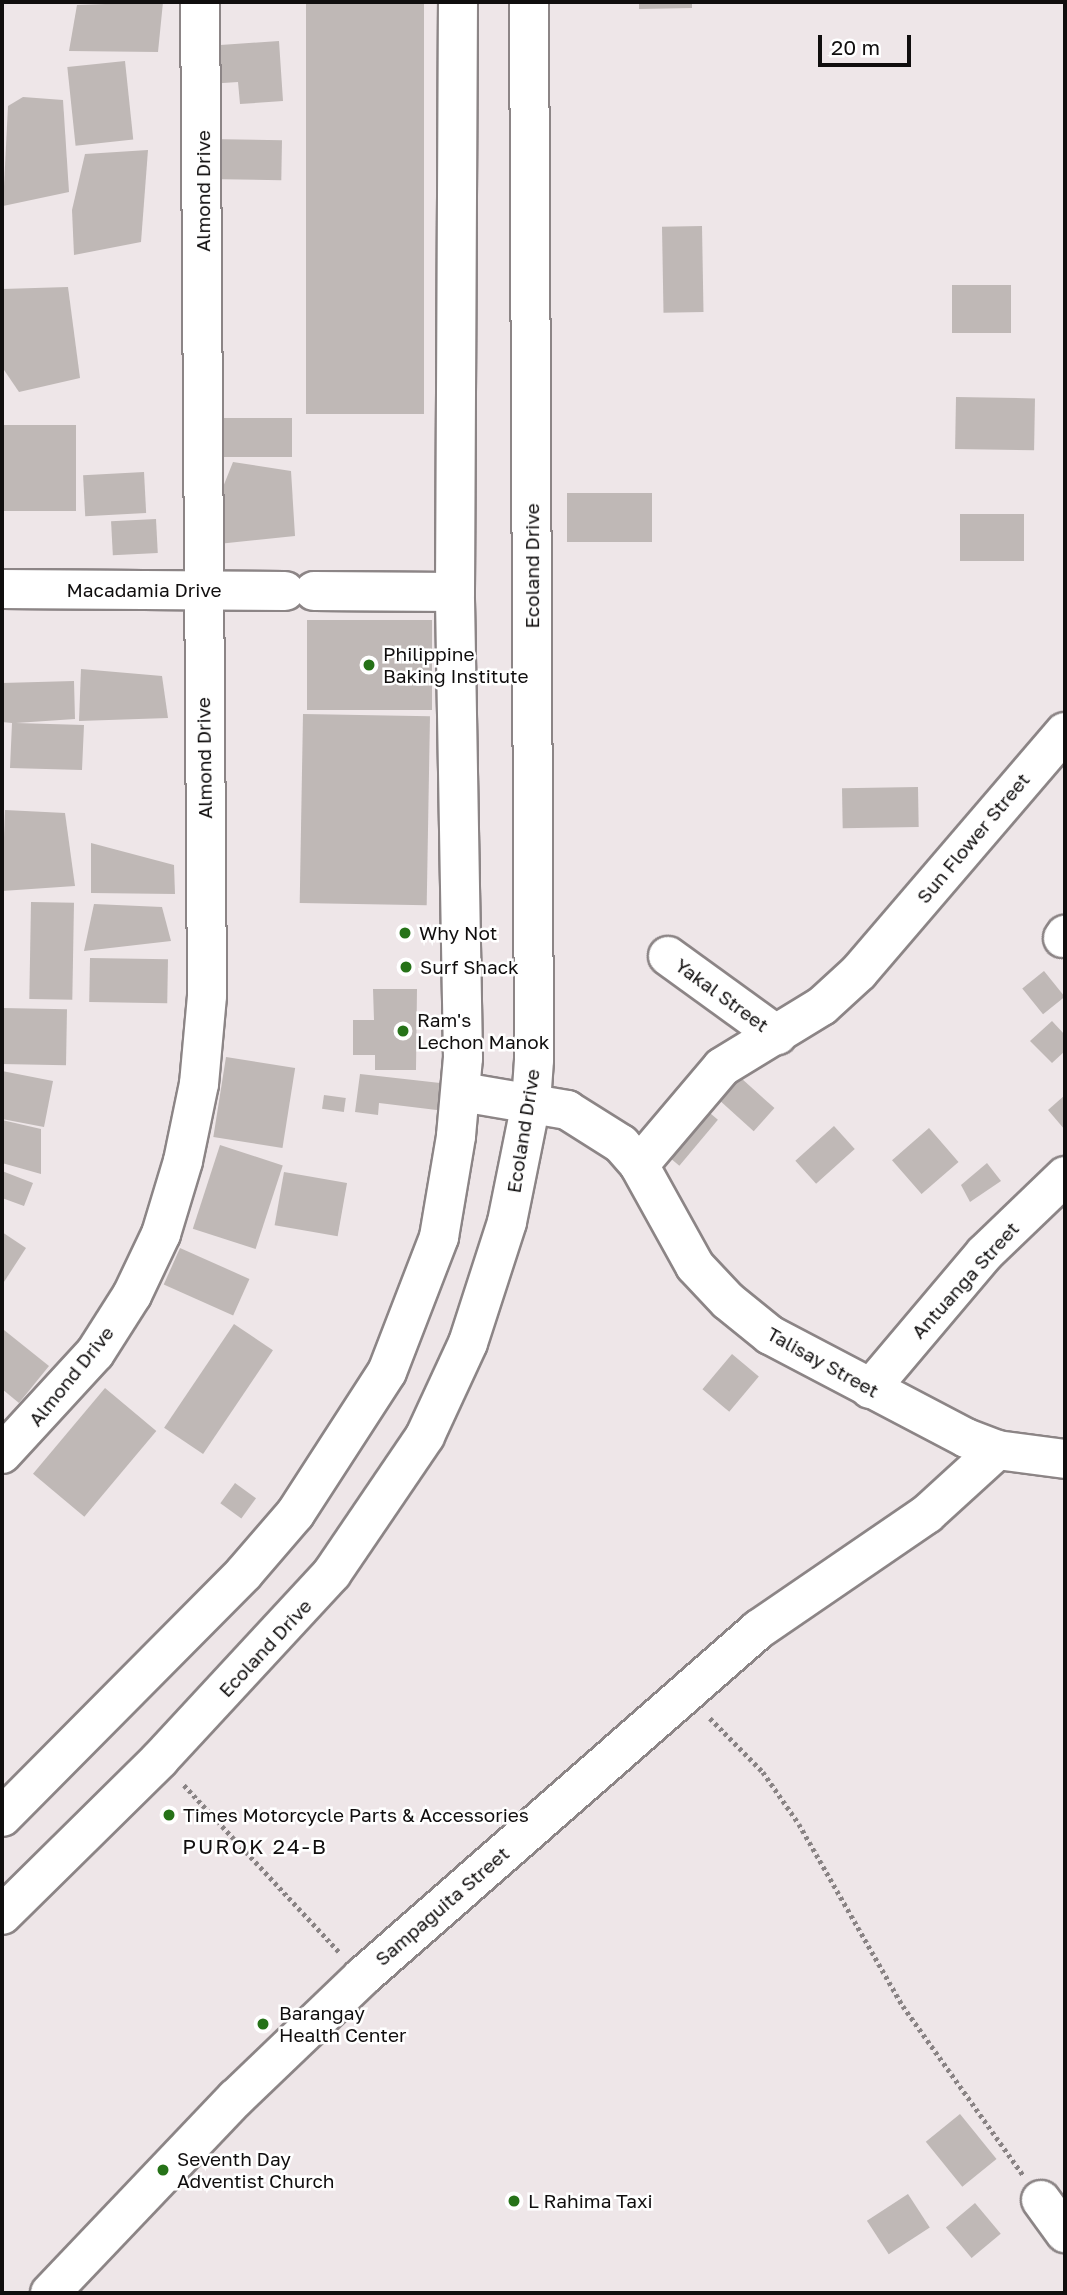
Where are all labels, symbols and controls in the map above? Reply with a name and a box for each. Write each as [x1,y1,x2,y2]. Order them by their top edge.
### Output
scale bar [822,21,915,65]
text: 20 m [831,34,880,60]
street label: Almond Drive [192,130,214,252]
street label: Ecoland Drive [521,503,543,629]
street label: Macadamia Drive [66,579,222,601]
place label: Philippine Baking Institute [383,643,529,687]
marker: Philippine Baking Institute [361,657,377,673]
street label: Almond Drive [192,697,216,819]
street label: Sun Flower Street [912,768,1034,908]
place label: Why Not [419,922,497,944]
marker: Why Not [397,925,413,941]
street label: Yakal Street [671,954,773,1036]
place label: Surf Shack [420,956,519,978]
marker: Surf Shack [398,959,414,975]
place label: Ram's Lechon Manok [417,1009,549,1053]
marker: Ram's Lechon Manok [395,1023,411,1039]
street label: Ecoland Drive [502,1067,544,1195]
street label: Antuanga Street [907,1217,1023,1343]
street label: Almond Drive [24,1321,118,1431]
street label: Talisay Street [763,1322,883,1402]
street label: Ecoland Drive [214,1594,316,1702]
place label: Times Motorcycle Parts & Accessories [183,1804,529,1826]
marker: Times Motorcycle Parts & Accessories [161,1807,177,1823]
district label: PUROK 24-B [183,1833,327,1859]
street label: Sampaguita Street [370,1842,514,1970]
place label: Barangay Health Center [279,2002,406,2046]
marker: Barangay Health Center [253,2014,273,2034]
place label: Seventh Day Adventist Church [177,2148,334,2192]
marker: Seventh Day Adventist Church [155,2162,171,2178]
place label: L Rahima Taxi [528,2190,652,2212]
marker: L Rahima Taxi [506,2193,522,2209]

